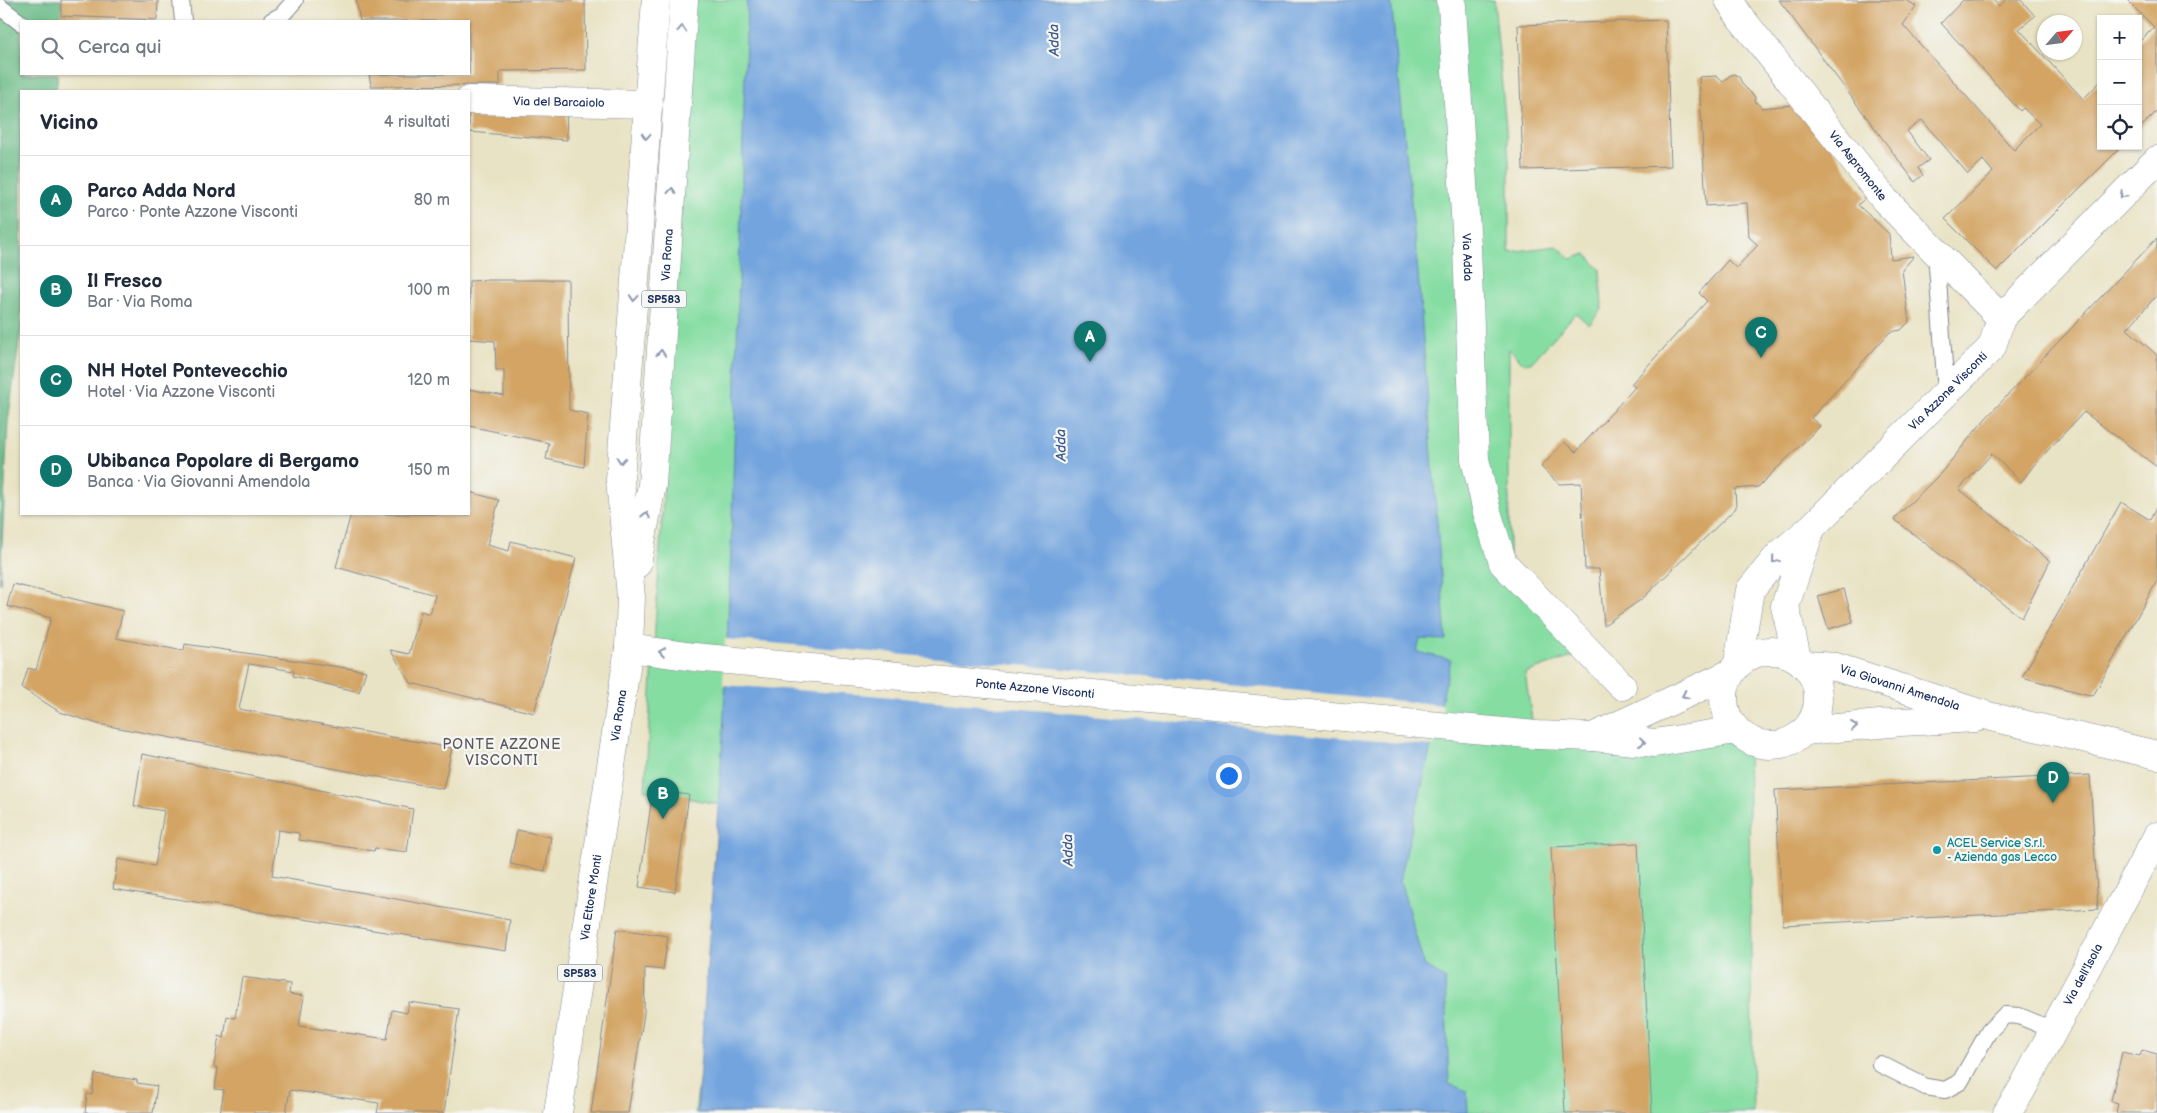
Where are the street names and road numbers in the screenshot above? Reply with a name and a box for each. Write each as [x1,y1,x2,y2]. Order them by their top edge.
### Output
street label: Via del Barcaiolo [513,93,605,111]
street label: Via Aspromonte [1826,128,1890,204]
street label: Via Roma [658,228,676,282]
street label: Via Adda [1459,233,1476,282]
road number: SP583 [642,290,686,308]
street label: Via Azzone Visconti [1905,348,1991,434]
street label: Via Giovanni Amendola [1838,661,1962,714]
street label: Ponte Azzone Visconti [975,676,1095,702]
street label: Via Roma [607,688,630,743]
street label: Via Ettore Monti [577,853,605,942]
street label: Via dell'Isola [2060,941,2106,1008]
road number: SP583 [558,964,602,981]

